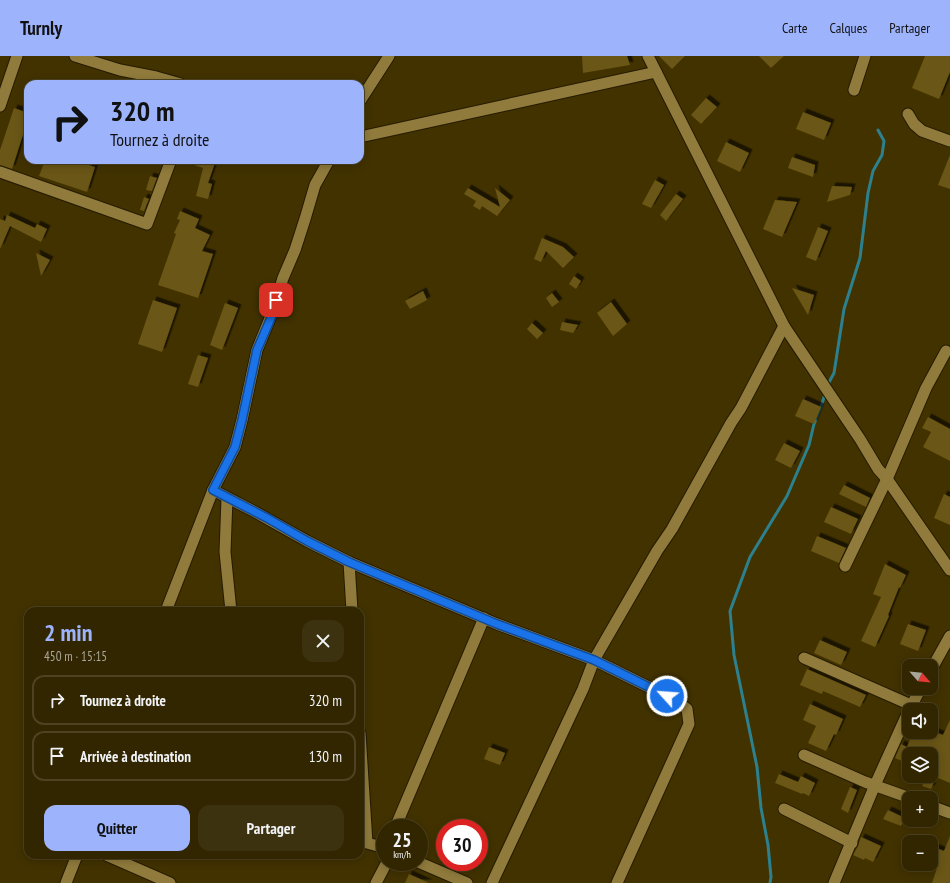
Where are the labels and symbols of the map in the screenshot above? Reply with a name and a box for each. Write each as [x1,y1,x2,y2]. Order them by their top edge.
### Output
pin [259,283,293,317]
north arrow [902,659,938,695]
position arrow [646,675,688,717]
speed limit sign: 30 [436,819,488,871]

